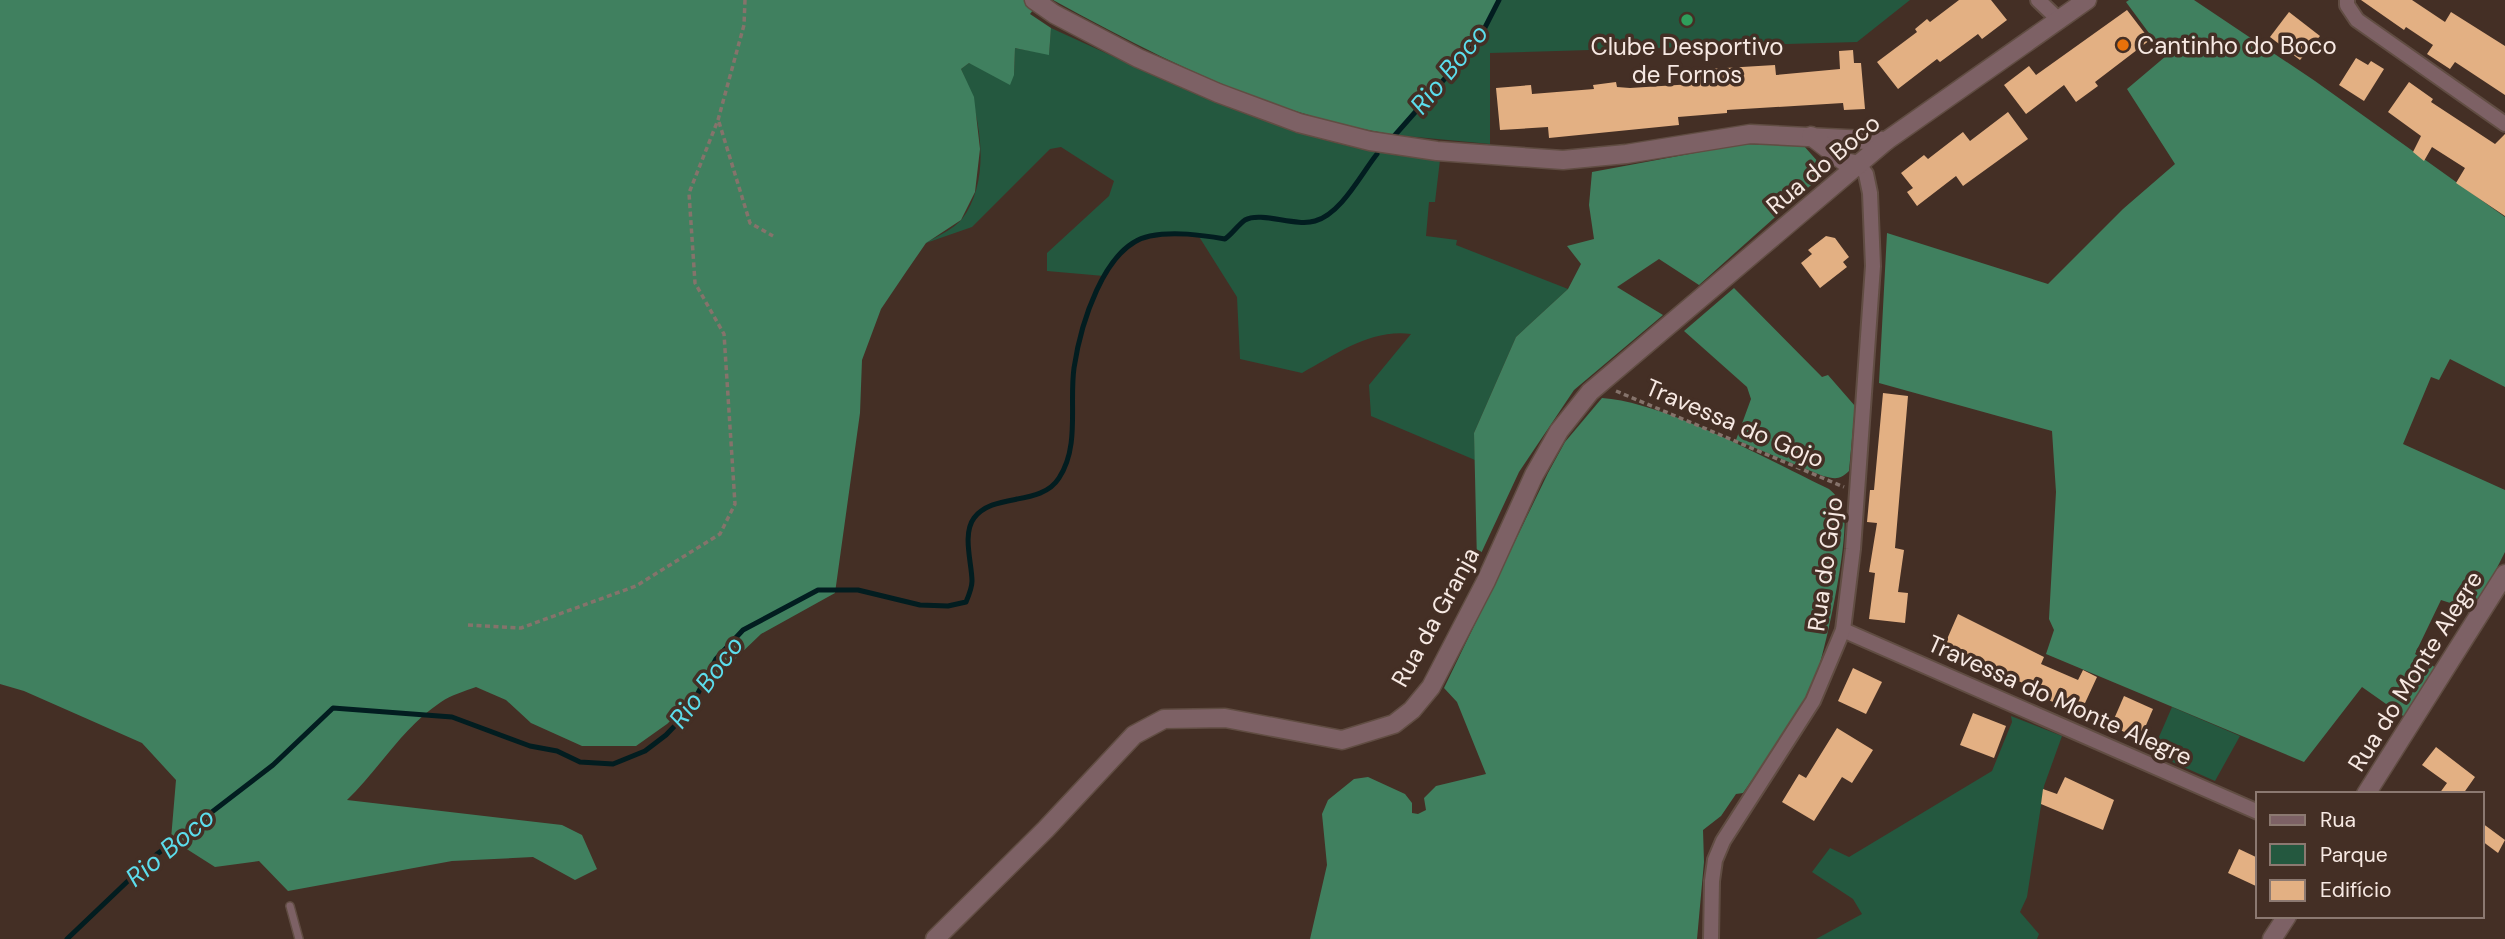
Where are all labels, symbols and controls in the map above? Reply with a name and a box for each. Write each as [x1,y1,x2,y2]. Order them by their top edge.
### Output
marker: Clube Desportivo de Fornos [1679,12,1695,28]
water label: Rio Boco [1402,17,1496,121]
place label: Cantinho do Boco [2137,30,2337,61]
place label: Clube Desportivo de Fornos [1590,31,1784,90]
marker: Cantinho do Boco [2115,37,2131,53]
street label: Rua do Boco [1759,107,1887,221]
street label: Travessa do Gojo [1641,371,1829,475]
street label: Rua do Gojo [1800,495,1850,633]
street label: Rua da Granja [1384,542,1486,692]
street label: Rua do Monte Alegre [2341,565,2489,777]
street label: Travessa do Monte Alegre [1923,628,2197,772]
water label: Rio Boco [661,629,751,735]
legend [2256,792,2484,918]
water label: Rio Boco [118,800,222,894]
text: Rua [2320,806,2356,834]
text: Parque [2320,841,2388,869]
text: Edifício [2320,876,2391,904]

